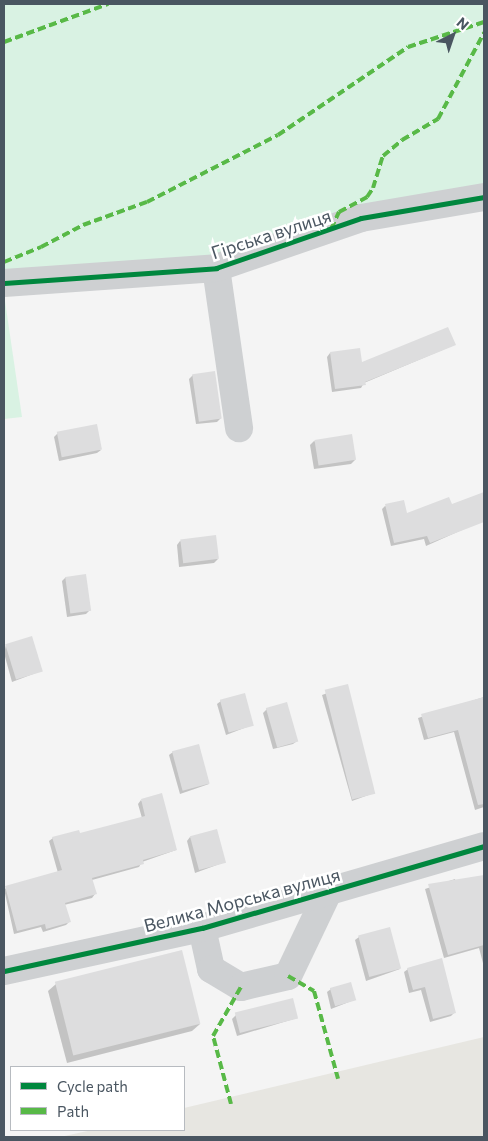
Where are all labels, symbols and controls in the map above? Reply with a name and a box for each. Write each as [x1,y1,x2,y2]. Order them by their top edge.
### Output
north arrow [428,10,478,60]
text: N [454,13,473,33]
street label: Гірська вулиця [208,204,334,264]
street label: Велика Морська вулиця [142,863,342,937]
legend [10,1066,185,1131]
text: Cycle path [57,1077,128,1095]
text: Path [57,1102,89,1120]

